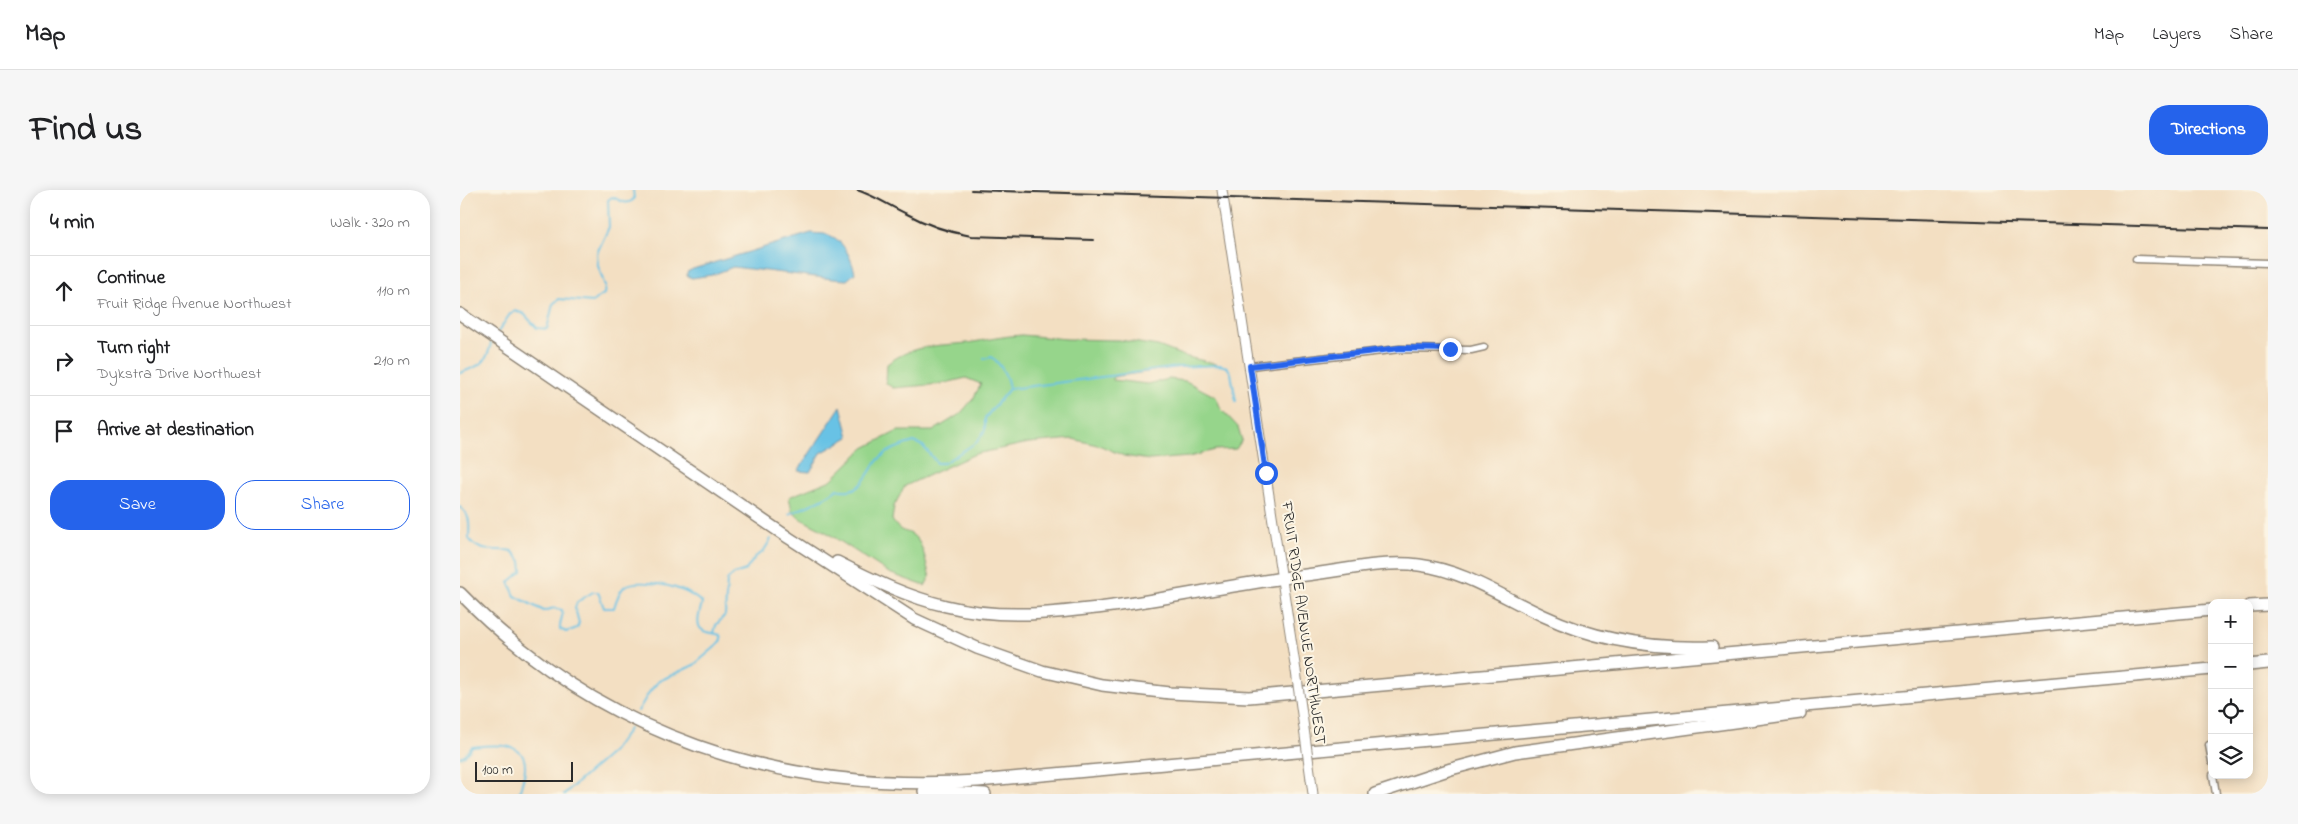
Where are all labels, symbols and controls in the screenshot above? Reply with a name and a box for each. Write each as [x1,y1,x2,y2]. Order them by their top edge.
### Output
text: Map [25,17,66,52]
text: Map [2094,22,2124,48]
text: Layers [2152,22,2202,48]
text: Share [2230,22,2273,48]
text: Find us [30,105,142,156]
button: Directions [2149,105,2268,155]
text: 4 min [50,208,94,238]
text: Walk · 320 m [330,211,410,235]
text: Continue [97,265,165,292]
icon: ahead [50,277,78,305]
text: 110 m [376,279,410,303]
text: Fruit Ridge Avenue Northwest [97,292,292,316]
text: Turn right [97,335,170,362]
route end [1439,338,1462,361]
icon: right [50,347,78,375]
text: 210 m [374,349,410,373]
text: Dykstra Drive Northwest [97,362,261,386]
icon: arrive [50,417,78,445]
text: Arrive at destination [97,417,254,444]
route start [1255,462,1278,485]
button: Save [50,480,225,530]
button: Share [235,480,410,530]
street label: FRUIT RIDGE AVENUE NORTHWEST [1274,499,1332,746]
map controls [2208,599,2253,779]
button: + [2208,599,2253,644]
button: − [2208,644,2253,689]
button: locate [2208,689,2253,734]
button: layers [2208,734,2253,779]
scale bar [475,759,572,782]
text: 100 m [482,760,513,781]

